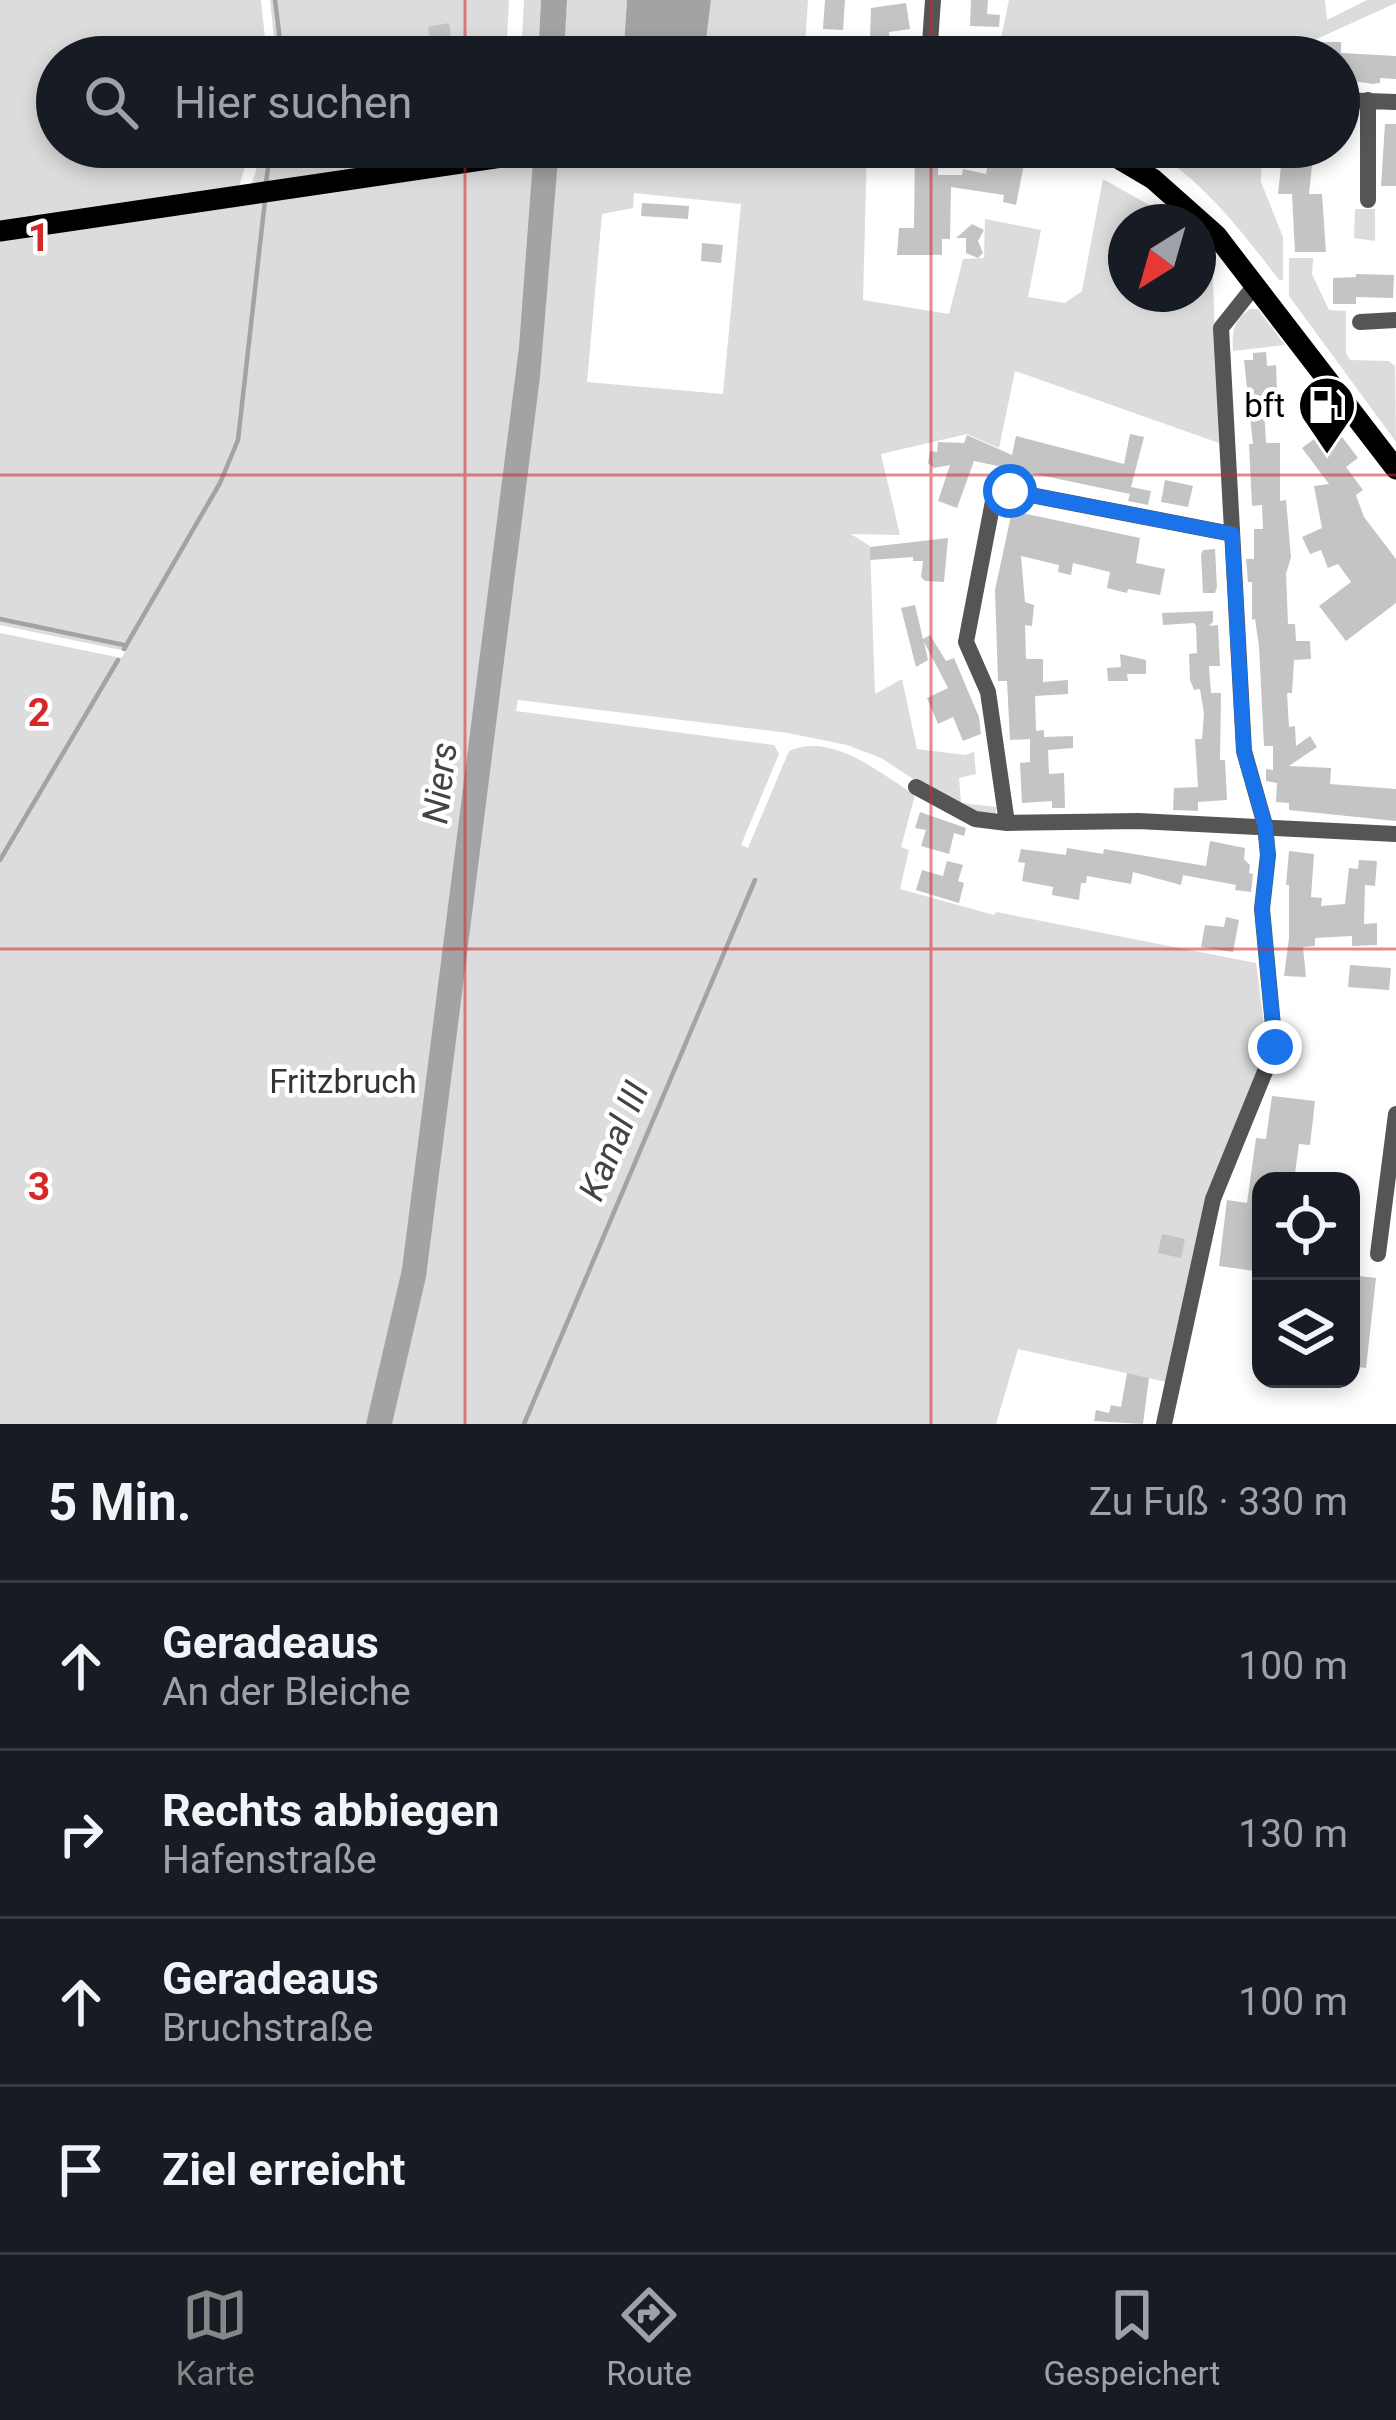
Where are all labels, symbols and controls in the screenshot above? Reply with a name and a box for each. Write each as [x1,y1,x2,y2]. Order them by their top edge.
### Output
search box [36,36,1360,168]
icon: search [78,69,144,135]
text: Hier suchen [174,76,412,129]
north arrow [1108,204,1216,312]
text: 1 [28,215,50,261]
fuel station icon: bft [1296,374,1358,456]
place label: bft [1244,386,1285,425]
route start [983,464,1037,518]
text: 2 [28,690,50,736]
water label: Niers [414,740,466,826]
route end [1248,1020,1302,1074]
park label: Fritzbruch [269,1062,417,1101]
water label: Kanal III [570,1075,658,1207]
text: 3 [28,1164,50,1210]
map controls [1252,1172,1360,1388]
button: locate [1252,1172,1360,1280]
button: layers [1252,1280,1360,1388]
text: 5 Min. [48,1473,191,1532]
text: Zu Fuß · 330 m [1089,1479,1348,1525]
text: Geradeaus [162,1616,379,1669]
icon: ahead [48,1633,114,1699]
text: 100 m [1238,1643,1348,1689]
text: An der Bleiche [162,1669,411,1715]
text: Rechts abbiegen [162,1784,499,1837]
icon: right [48,1801,114,1867]
text: 130 m [1238,1811,1348,1857]
text: Hafenstraße [162,1837,377,1883]
text: Geradeaus [162,1952,379,2005]
icon: ahead [48,1969,114,2035]
text: 100 m [1238,1979,1348,2025]
text: Bruchstraße [162,2005,373,2051]
icon: arrive [48,2137,114,2203]
text: Ziel erreicht [162,2143,406,2196]
tab: Karte [176,2282,255,2393]
tab: Route [606,2282,692,2393]
tab: Gespeichert [1043,2282,1220,2393]

